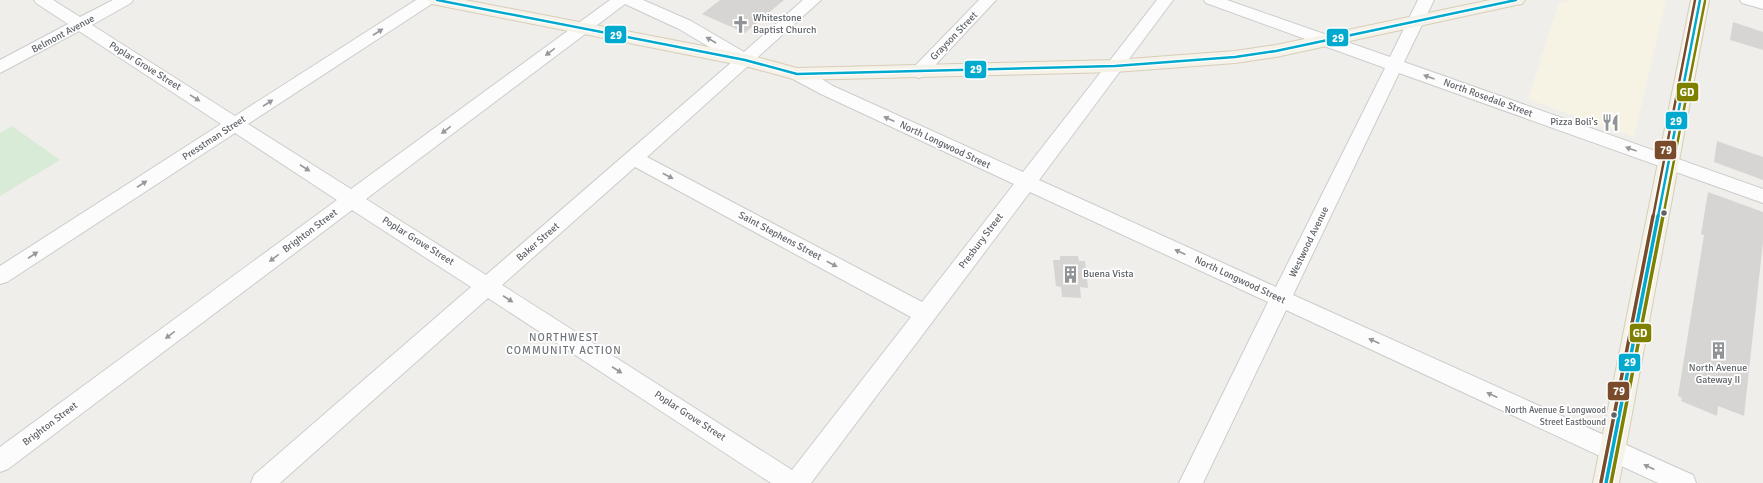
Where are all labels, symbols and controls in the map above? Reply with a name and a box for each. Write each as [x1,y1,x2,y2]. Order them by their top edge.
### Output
street label: Grayson Street [928,9,981,63]
street label: Belmont Avenue [29,12,97,56]
place label: Whitestone Baptist Church [753,12,816,36]
church icon: Whitestone Baptist Church [730,14,750,34]
line badge: 29 [604,25,627,44]
one-way arrow [372,28,383,36]
line badge: 29 [1326,28,1349,47]
text: 29 [610,29,622,42]
text: 29 [1332,32,1344,45]
one-way arrow [705,37,717,44]
street label: Poplar Grove Street [107,39,184,93]
one-way arrow [545,48,556,56]
line badge: 29 [964,60,987,79]
text: 29 [970,63,982,76]
one-way arrow [1423,74,1435,80]
street label: North Rosedale Street [1442,76,1535,120]
line badge: GD [1676,82,1699,102]
text: GD [1680,86,1694,99]
one-way arrow [190,94,200,102]
one-way arrow [263,99,274,106]
line badge: 29 [1665,111,1688,130]
restaurant icon: Pizza Boli's [1601,112,1621,132]
street label: Presstman Street [180,113,248,163]
text: 29 [1670,115,1682,128]
one-way arrow [883,116,894,122]
place label: Pizza Boli's [1550,116,1599,128]
street label: North Longwood Street [898,119,993,172]
one-way arrow [441,126,451,134]
line badge: 79 [1654,140,1677,160]
text: 79 [1660,144,1672,157]
one-way arrow [1624,146,1636,152]
one-way arrow [299,164,310,172]
one-way arrow [662,173,674,179]
one-way arrow [137,180,147,188]
street label: Westwood Avenue [1287,205,1331,279]
street label: Brighton Street [280,206,340,256]
unlabelled marker [1659,208,1669,218]
street label: Saint Stephens Street [736,209,824,263]
street label: Presbury Street [956,211,1006,271]
street label: Poplar Grove Street [380,214,457,268]
street label: Baker Street [514,220,562,264]
one-way arrow [1174,249,1185,255]
one-way arrow [27,251,39,258]
one-way arrow [269,253,280,262]
street label: North Longwood Street [1193,254,1288,307]
one-way arrow [826,261,838,267]
building icon: Buena Vista [1060,264,1080,284]
place label: Buena Vista [1083,268,1134,280]
one-way arrow [503,295,513,303]
line badge: GD [1629,323,1652,343]
text: GD [1633,327,1647,340]
one-way arrow [164,331,175,339]
district label: NORTHWEST COMMUNITY ACTION [506,331,622,357]
one-way arrow [1369,338,1380,344]
building icon: North Avenue Gateway II [1708,341,1728,361]
line badge: 29 [1618,353,1641,372]
text: 29 [1624,356,1636,369]
place label: North Avenue Gateway II [1689,362,1747,386]
one-way arrow [612,366,623,373]
line badge: 79 [1607,381,1630,401]
text: 79 [1613,385,1625,398]
street label: Poplar Grove Street [652,388,728,444]
one-way arrow [1487,392,1498,398]
street label: Brighton Street [20,399,80,449]
place label: North Avenue & Longwood Street Eastbound [1505,405,1606,428]
marker: North Avenue & Longwood Street Eastbound [1609,410,1619,420]
one-way arrow [1643,464,1654,470]

